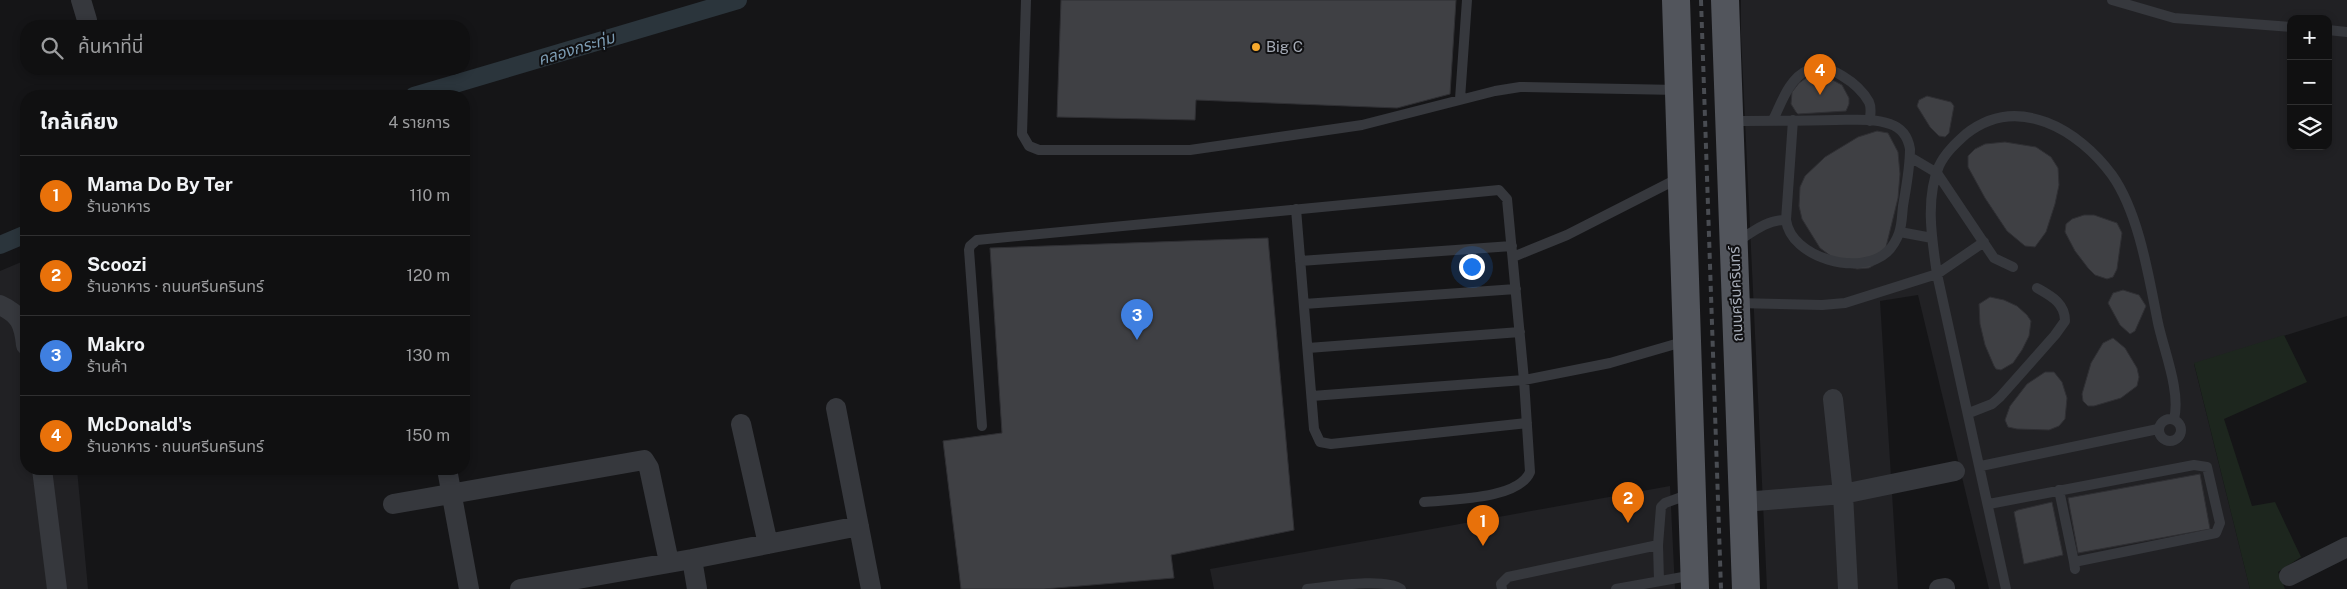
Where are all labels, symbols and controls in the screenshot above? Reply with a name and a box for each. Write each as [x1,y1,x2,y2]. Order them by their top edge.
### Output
map controls [2287,15,2332,150]
button: + [2287,15,2332,60]
search box [20,20,470,75]
water label: คลองกระทุ่ม [536,27,618,70]
icon: search [38,34,66,62]
text: ค้นหาที่นี่ [78,35,143,57]
place label: Big C [1266,38,1303,55]
marker: Big C [1250,41,1262,53]
pin: 4 [1804,54,1836,95]
button: − [2287,60,2332,105]
button: layers [2287,105,2332,150]
text: ใกล้เคียง [40,109,118,134]
text: 4 รายการ [388,113,450,132]
text: Mama Do By Ter [87,173,233,195]
text: 1 [53,186,59,205]
text: 110 m [409,186,450,205]
text: ร้านอาหาร [87,197,151,216]
street label: ถนนศรีนครินทร์ [1725,245,1746,342]
text: Scoozi [87,253,147,275]
your location [1459,254,1485,280]
text: 2 [51,266,61,285]
text: 120 m [406,266,450,285]
text: ร้านอาหาร · ถนนศรีนครินทร์ [87,277,264,296]
pin: 3 [1121,299,1153,340]
text: Makro [87,333,145,355]
text: 3 [51,346,61,365]
text: 130 m [406,346,450,365]
text: ร้านค้า [87,357,127,376]
text: McDonald's [87,413,192,435]
text: 4 [51,426,61,445]
text: 150 m [406,426,450,445]
text: ร้านอาหาร · ถนนศรีนครินทร์ [87,437,264,456]
pin: 2 [1612,482,1644,523]
pin: 1 [1467,505,1499,546]

